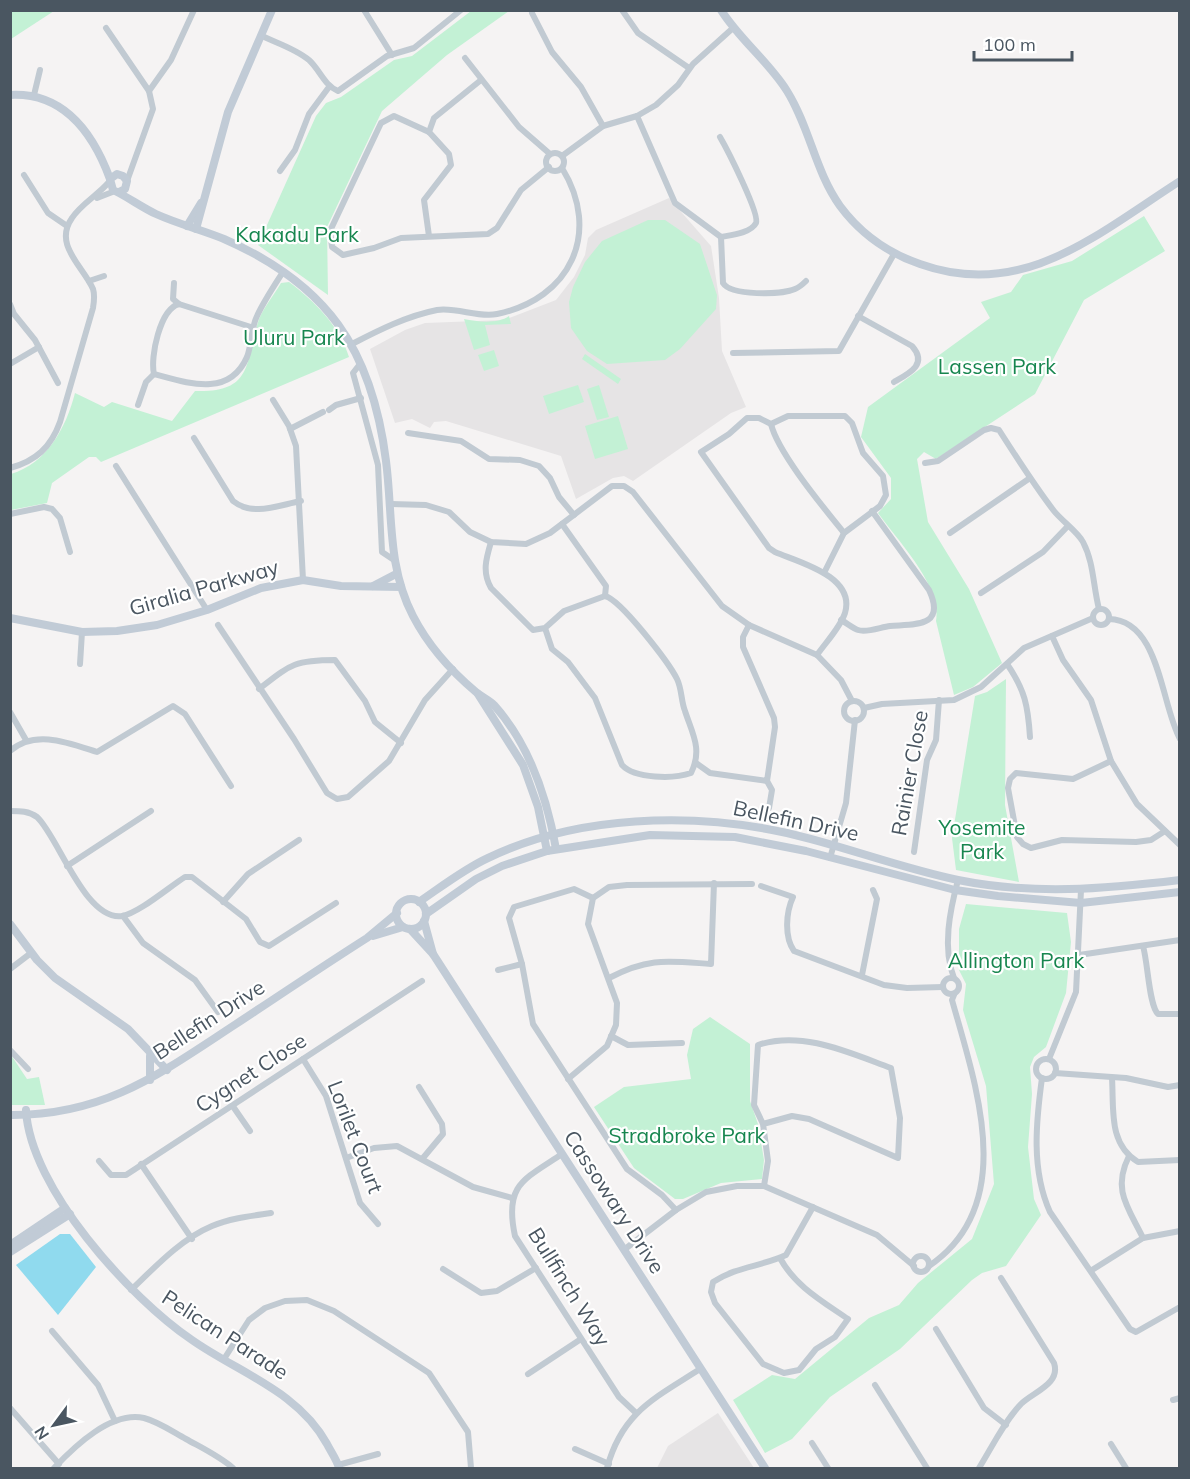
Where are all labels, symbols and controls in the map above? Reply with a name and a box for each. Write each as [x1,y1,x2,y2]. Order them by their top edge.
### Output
scale bar [974,24,1072,62]
text: 100 m [983,33,1036,56]
park label: Kakadu Park [235,221,359,247]
park label: Uluru Park [243,324,345,350]
park label: Lassen Park [938,353,1056,379]
street label: Giralia Parkway [126,553,281,621]
street label: Rainier Close [885,708,933,838]
street label: Bellefin Drive [731,794,861,846]
park label: Yosemite Park [937,814,1026,864]
park label: Allington Park [948,947,1084,973]
street label: Bellefin Drive [148,973,269,1065]
street label: Cygnet Close [190,1027,311,1118]
street label: Lorilet Court [323,1077,389,1197]
park label: Stradbroke Park [609,1122,766,1148]
street label: Cassowary Drive [559,1125,671,1278]
street label: Bullfinch Way [523,1222,617,1350]
street label: Pelican Parade [158,1284,294,1385]
north arrow [24,1395,84,1455]
text: N [30,1423,53,1444]

